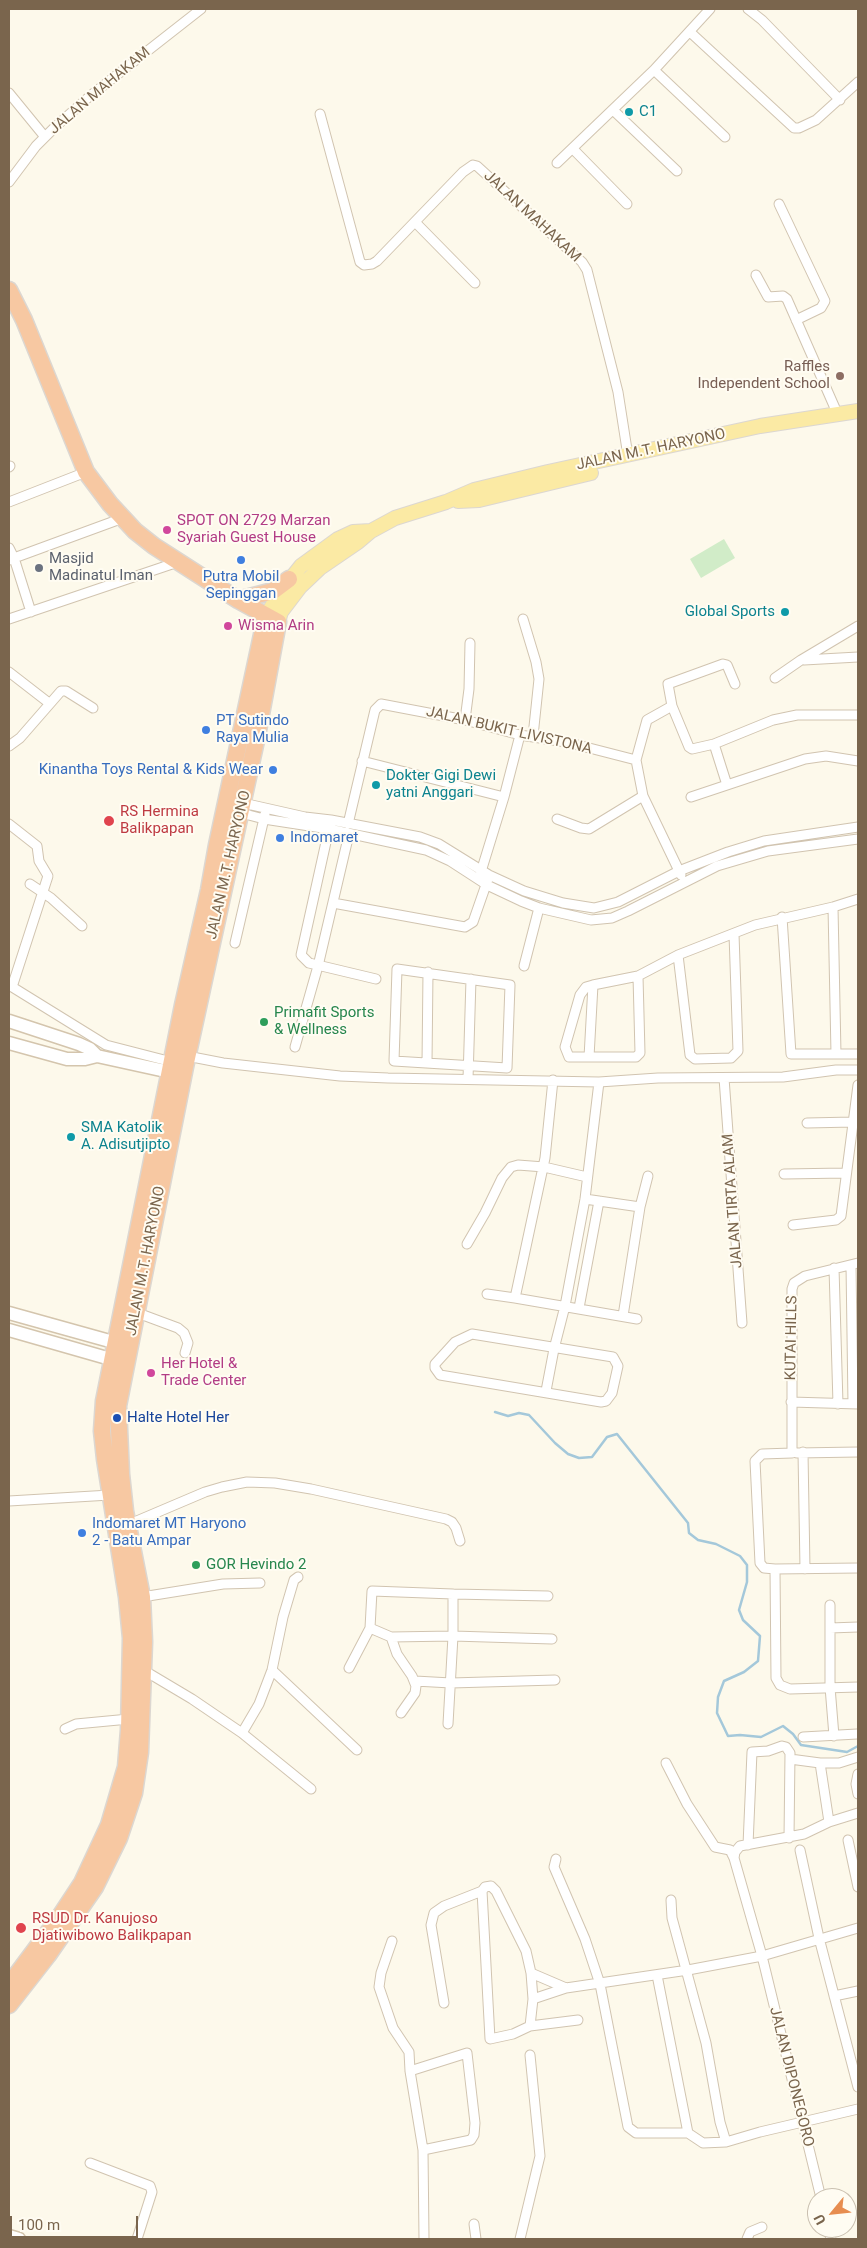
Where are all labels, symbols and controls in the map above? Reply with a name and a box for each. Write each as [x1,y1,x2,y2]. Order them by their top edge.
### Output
street label: JALAN MAHAKAM [46,44,154,138]
place label: C1 [639,103,657,121]
marker: C1 [623,106,635,118]
street label: JALAN MAHAKAM [480,167,584,267]
place label: Raffles Independent School [697,358,830,393]
marker: Raffles Independent School [834,370,846,382]
street label: JALAN M.T. HARYONO [575,425,727,475]
place label: SPOT ON 2729 Marzan Syariah Guest House [177,512,331,547]
marker: SPOT ON 2729 Marzan Syariah Guest House [161,524,173,536]
place label: Masjid Madinatul Iman [49,550,153,585]
marker: Putra Mobil Sepinggan [235,554,247,566]
marker: Masjid Madinatul Iman [33,562,45,574]
place label: Putra Mobil Sepinggan [203,568,279,603]
place label: Global Sports [685,603,775,621]
marker: Global Sports [779,606,791,618]
place label: Wisma Arin [238,617,315,635]
marker: Wisma Arin [222,620,234,632]
street label: JALAN BUKIT LIVISTONA [424,703,594,759]
place label: PT Sutindo Raya Mulia [216,712,289,747]
marker: PT Sutindo Raya Mulia [200,724,212,736]
place label: Kinantha Toys Rental & Kids Wear [39,761,263,779]
marker: Kinantha Toys Rental & Kids Wear [267,764,279,776]
place label: Dokter Gigi Dewi yatni Anggari [386,767,496,802]
marker: Dokter Gigi Dewi yatni Anggari [370,779,382,791]
street label: JALAN M.T. HARYONO [203,789,255,941]
place label: RS Hermina Balikpapan [120,803,199,838]
marker: RS Hermina Balikpapan [102,814,116,828]
place label: Indomaret [290,829,358,847]
marker: Indomaret [274,832,286,844]
place label: Primafit Sports & Wellness [274,1004,374,1039]
marker: Primafit Sports & Wellness [258,1016,270,1028]
place label: SMA Katolik A. Adisutjipto [81,1119,170,1154]
marker: SMA Katolik A. Adisutjipto [65,1131,77,1143]
street label: JALAN TIRTA ALAM [719,1133,747,1269]
street label: JALAN M.T. HARYONO [123,1185,169,1337]
street label: KUTAI HILLS [782,1295,802,1381]
place label: Her Hotel & Trade Center [161,1355,246,1390]
marker: Her Hotel & Trade Center [145,1367,157,1379]
place label: Halte Hotel Her [127,1409,229,1427]
marker: Halte Hotel Her [111,1412,123,1424]
place label: Indomaret MT Haryono 2 - Batu Ampar [92,1515,246,1550]
marker: Indomaret MT Haryono 2 - Batu Ampar [76,1527,88,1539]
place label: GOR Hevindo 2 [206,1556,306,1574]
marker: GOR Hevindo 2 [190,1559,202,1571]
place label: RSUD Dr. Kanujoso Djatiwibowo Balikpapan [32,1910,191,1945]
marker: RSUD Dr. Kanujoso Djatiwibowo Balikpapan [14,1921,28,1935]
street label: JALAN DIPONEGORO [765,2005,817,2149]
north arrow [807,2188,857,2238]
scale bar [12,2206,140,2238]
text: U [810,2212,829,2227]
text: 100 m [18,2216,60,2234]

